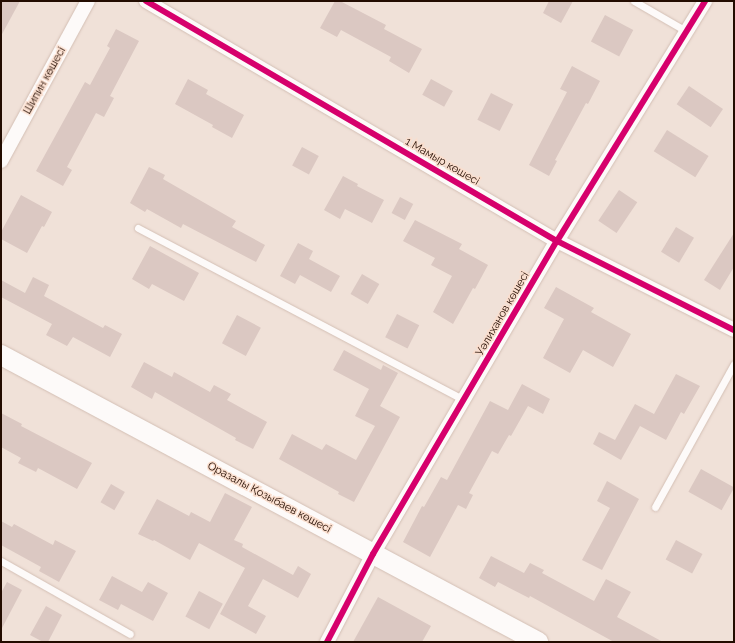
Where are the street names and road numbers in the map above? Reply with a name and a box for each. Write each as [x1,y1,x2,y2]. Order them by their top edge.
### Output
street label: Шипин көшесі [21,45,69,117]
street label: 1 Мамыр көшесі [403,135,481,189]
street label: Уәлиханов көшесі [474,270,532,358]
street label: Оразалы Қозыбаев көшесі [205,460,333,536]

